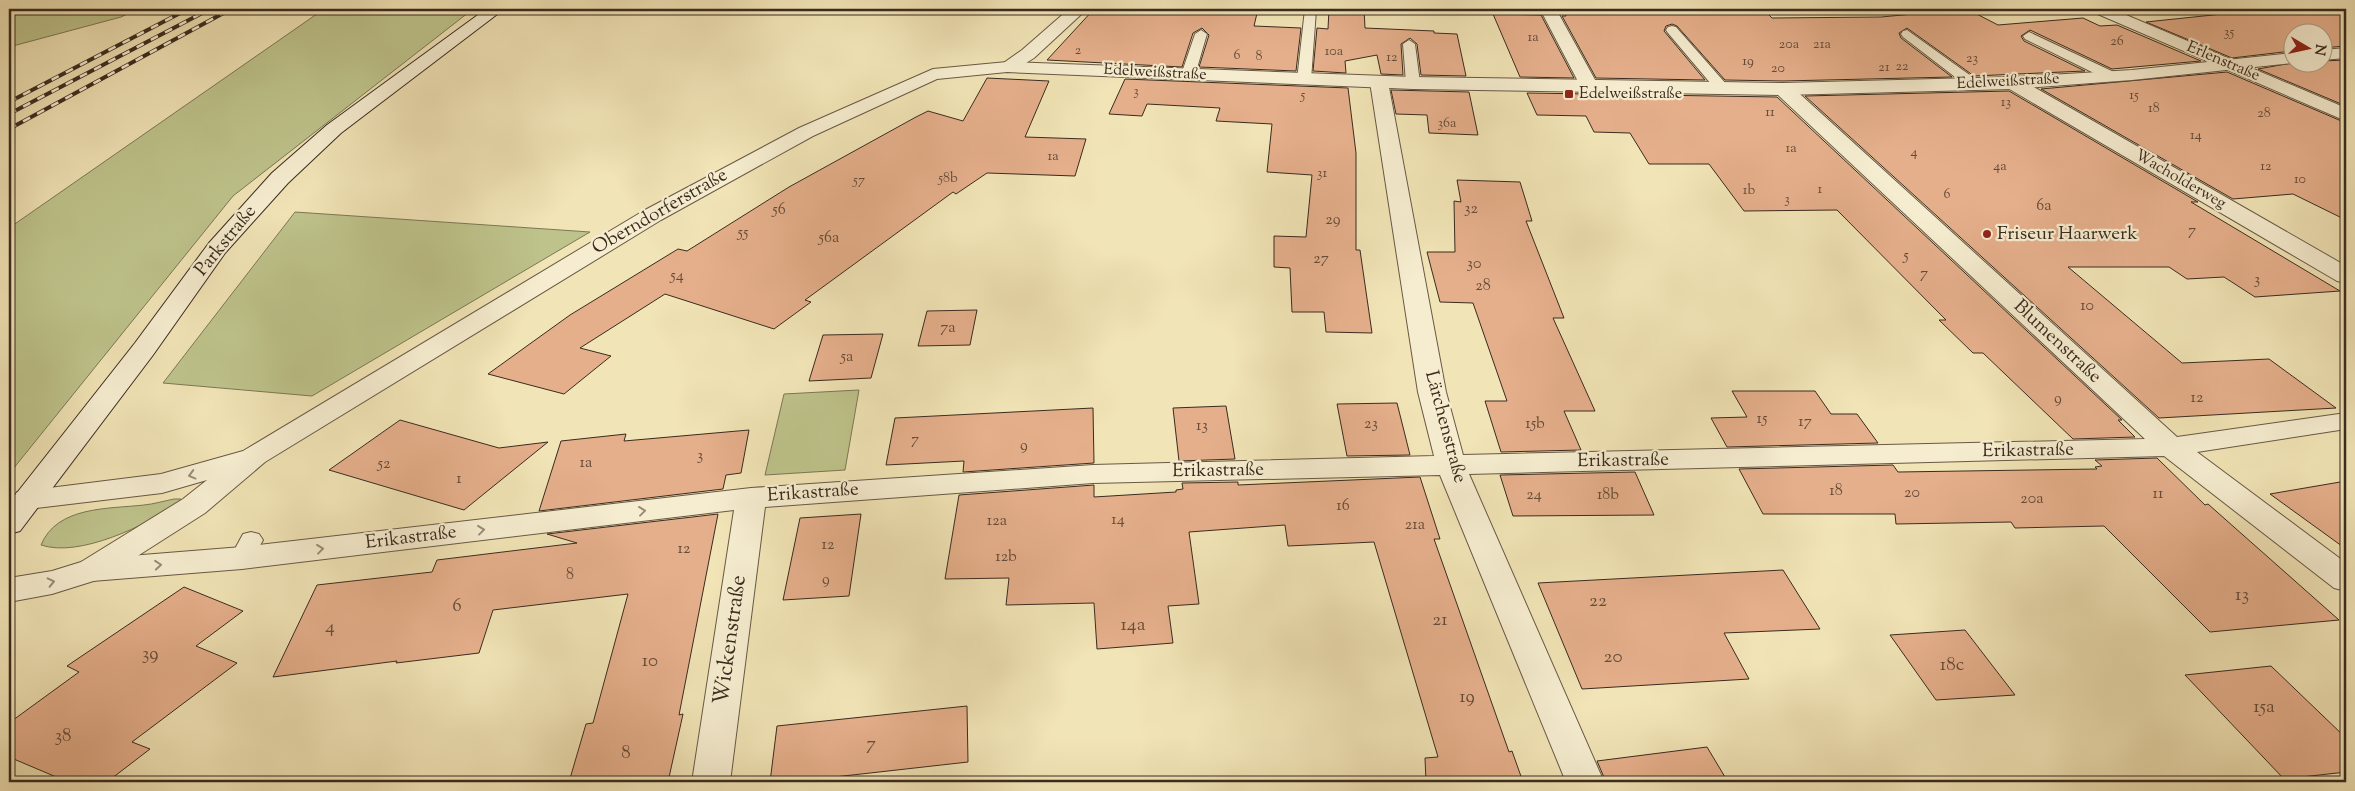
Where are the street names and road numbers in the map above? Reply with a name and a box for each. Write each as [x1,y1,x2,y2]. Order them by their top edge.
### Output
street label: Erlenstraße [2183,36,2263,88]
street label: Edelweißstraße [1103,59,1207,87]
street label: Edelweißstraße [1956,68,2060,96]
street label: Wacholderweg [2130,144,2230,216]
street label: Oberndorferstraße [587,162,733,262]
street label: Parkstraße [189,199,263,283]
street label: Blumenstraße [2007,294,2107,390]
street label: Lärchenstraße [1417,368,1473,486]
street label: Erikastraße [1982,437,2074,465]
street label: Erikastraße [1577,447,1669,475]
street label: Erikastraße [1172,457,1264,485]
street label: Erikastraße [766,476,860,510]
street label: Erikastraße [364,519,458,557]
street label: Wickenstraße [706,573,756,707]

